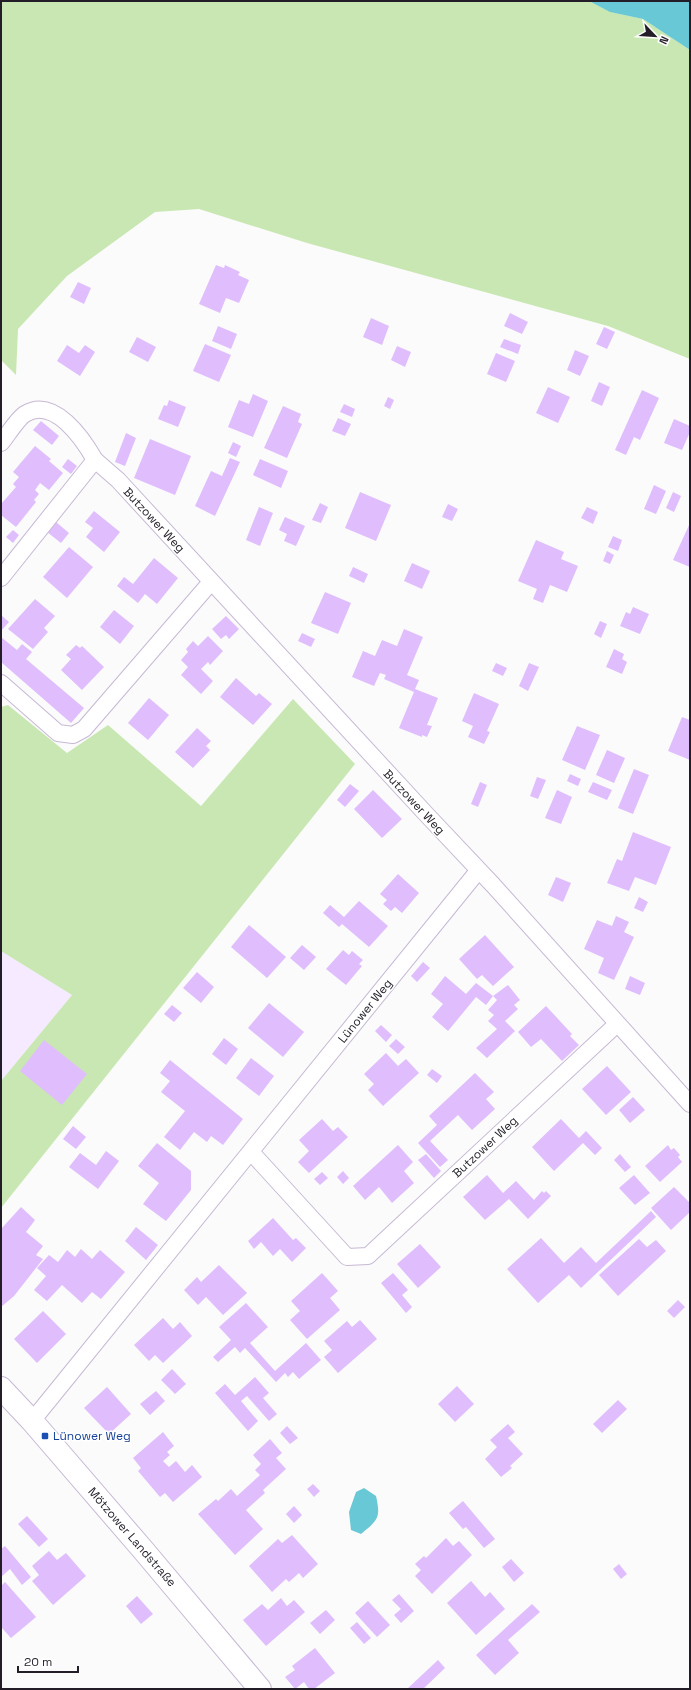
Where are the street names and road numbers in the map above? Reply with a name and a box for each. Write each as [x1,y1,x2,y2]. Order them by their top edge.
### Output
street label: Butzower Weg [120,484,188,556]
street label: Butzower Weg [380,766,448,838]
street label: Lünower Weg [334,976,396,1046]
street label: Butzower Weg [449,1113,521,1181]
street label: Mötzower Landstraße [84,1484,180,1590]

